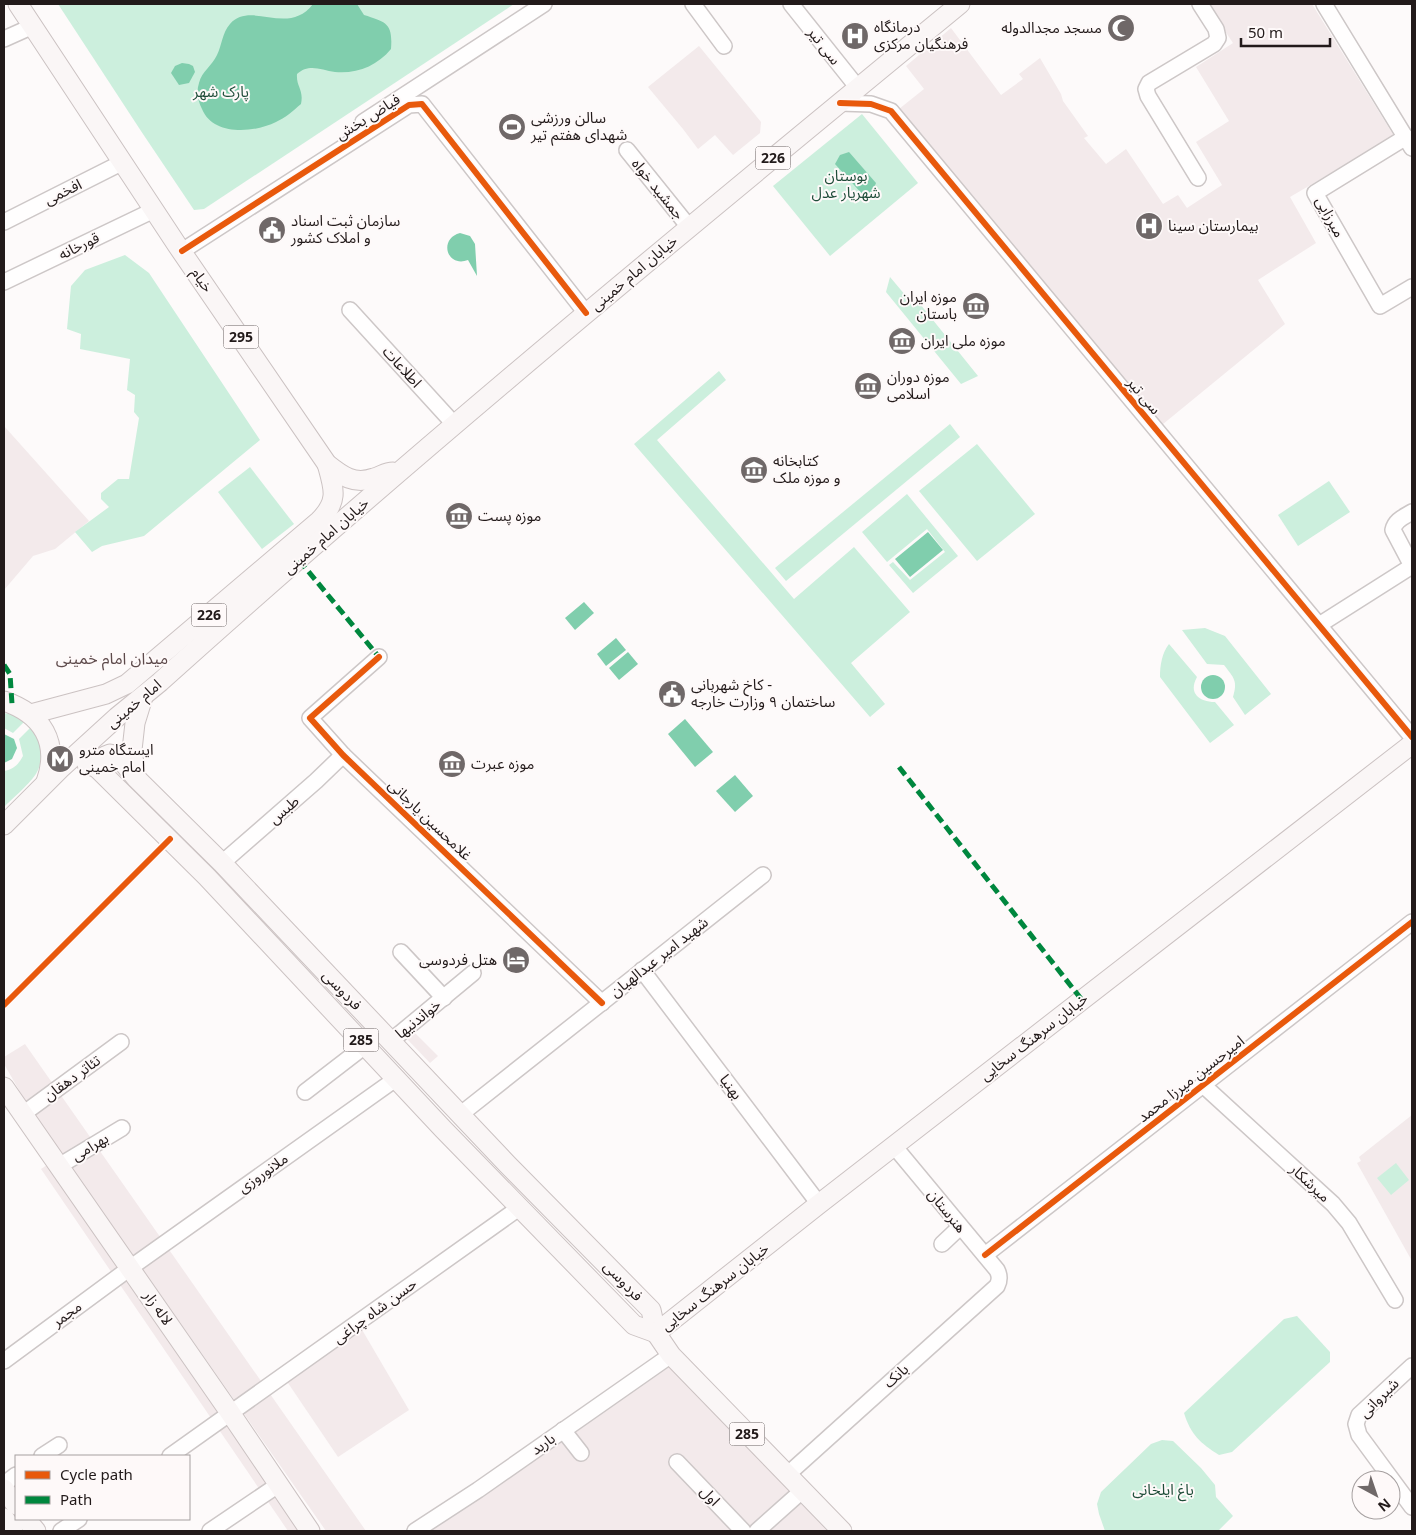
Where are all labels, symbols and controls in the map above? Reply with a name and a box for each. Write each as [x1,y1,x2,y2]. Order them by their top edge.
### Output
mosque icon: مسجد مجدالدوله [1106,13,1136,43]
scale bar [1241,15,1330,47]
place label: درمانگاه فرهنگیان مرکزی [874,16,969,53]
place label: مسجد مجدالدوله [1001,17,1102,37]
hospital icon: درمانگاه فرهنگیان مرکزی [840,21,870,51]
street label: سی تیر [803,22,846,69]
text: 50 m [1248,22,1283,42]
park label: پارک شهر [192,81,249,102]
street label: فیاض بخش [331,88,404,144]
place label: سالن ورزشی شهدای هفتم تیر [530,107,627,146]
sports icon: سالن ورزشی شهدای هفتم تیر [497,112,527,142]
road number: 226 [756,146,790,170]
street label: جمشید خواه [628,154,690,223]
park label: بوستان شهریار عدل [811,165,881,202]
street label: افخمی [40,173,85,209]
street label: میرزایی [1312,193,1350,240]
place label: سازمان ثبت اسناد و املاک کشور [290,210,401,247]
hospital icon: بیمارستان سینا [1134,211,1164,241]
public building icon: سازمان ثبت اسناد و املاک کشور [257,215,287,245]
place label: بیمارستان سینا [1168,215,1258,235]
street label: قورخانه [55,227,103,264]
street label: خیابان امام خمینی [586,230,682,316]
street label: خیام [186,263,219,297]
place label: موزه ایران باستان [900,286,957,323]
museum icon: موزه ایران باستان [961,291,991,321]
road number: 295 [224,326,258,348]
museum icon: موزه ملی ایران [887,326,917,356]
place label: موزه ملی ایران [921,330,1006,350]
street label: اطلاعات [379,341,427,391]
place label: موزه دوران اسلامی [887,366,950,403]
museum icon: موزه دوران اسلامی [853,371,883,401]
street label: سی تیر [1123,372,1166,418]
place label: کتابخانه و موزه ملک [773,450,840,487]
museum icon: کتابخانه و موزه ملک [739,455,769,485]
street label: خیابان امام خمینی [278,492,374,580]
museum icon: موزه پست [444,501,474,531]
place label: موزه پست [478,505,541,526]
road number: 226 [192,604,226,626]
district label: میدان امام خمینی [56,647,168,671]
street label: امام خمینی [102,674,166,734]
place label: کاخ شهربانی - ساختمان ۹ وزارت خارجه [691,674,835,711]
public building icon: کاخ شهربانی - ساختمان ۹ وزارت خارجه [657,679,687,709]
place label: ایستگاه مترو امام خمینی [79,739,153,778]
metro station icon: ایستگاه مترو امام خمینی [45,744,75,774]
museum icon: موزه عبرت [437,749,467,779]
place label: موزه عبرت [471,753,534,773]
street label: غلامحسین یارجانی [384,774,477,865]
street label: طبس [264,790,303,828]
street label: شهید امیر عبدالهیان [605,911,712,1001]
hotel icon: هتل فردوسی [501,945,531,975]
place label: هتل فردوسی [419,949,497,969]
street label: فردوسی [319,965,367,1014]
street label: خیابان سرهنگ سخایی [975,988,1092,1085]
street label: خواندنیها [390,994,444,1043]
road number: 285 [344,1028,378,1052]
street label: امیرحسین میرزا محمد [1133,1030,1248,1126]
street label: تئاتر دهقان [39,1050,104,1105]
street label: بهنیا [716,1070,748,1103]
street label: بهرامی [67,1127,112,1165]
street label: ملانوروزی [233,1148,292,1197]
street label: میرشکار [1285,1158,1335,1206]
street label: هنرستان [924,1184,972,1237]
street label: خیابان سرهنگ سخایی [656,1238,773,1335]
street label: فردوسی [600,1256,648,1305]
street label: حسن شاه چراغی [328,1273,421,1348]
street label: لاله زار [139,1285,178,1329]
street label: مجمر [47,1296,85,1331]
street label: بانک [879,1359,912,1392]
street label: شیروانی [1354,1373,1403,1422]
road number: 285 [730,1422,764,1446]
street label: باربد [526,1428,559,1459]
legend [15,1455,190,1520]
text: Cycle path [60,1464,133,1484]
north arrow [1351,1470,1401,1520]
park label: باغ ایلخانی [1132,1479,1194,1502]
street label: اول [696,1481,725,1510]
text: Path [60,1489,92,1509]
text: N [1374,1494,1395,1516]

